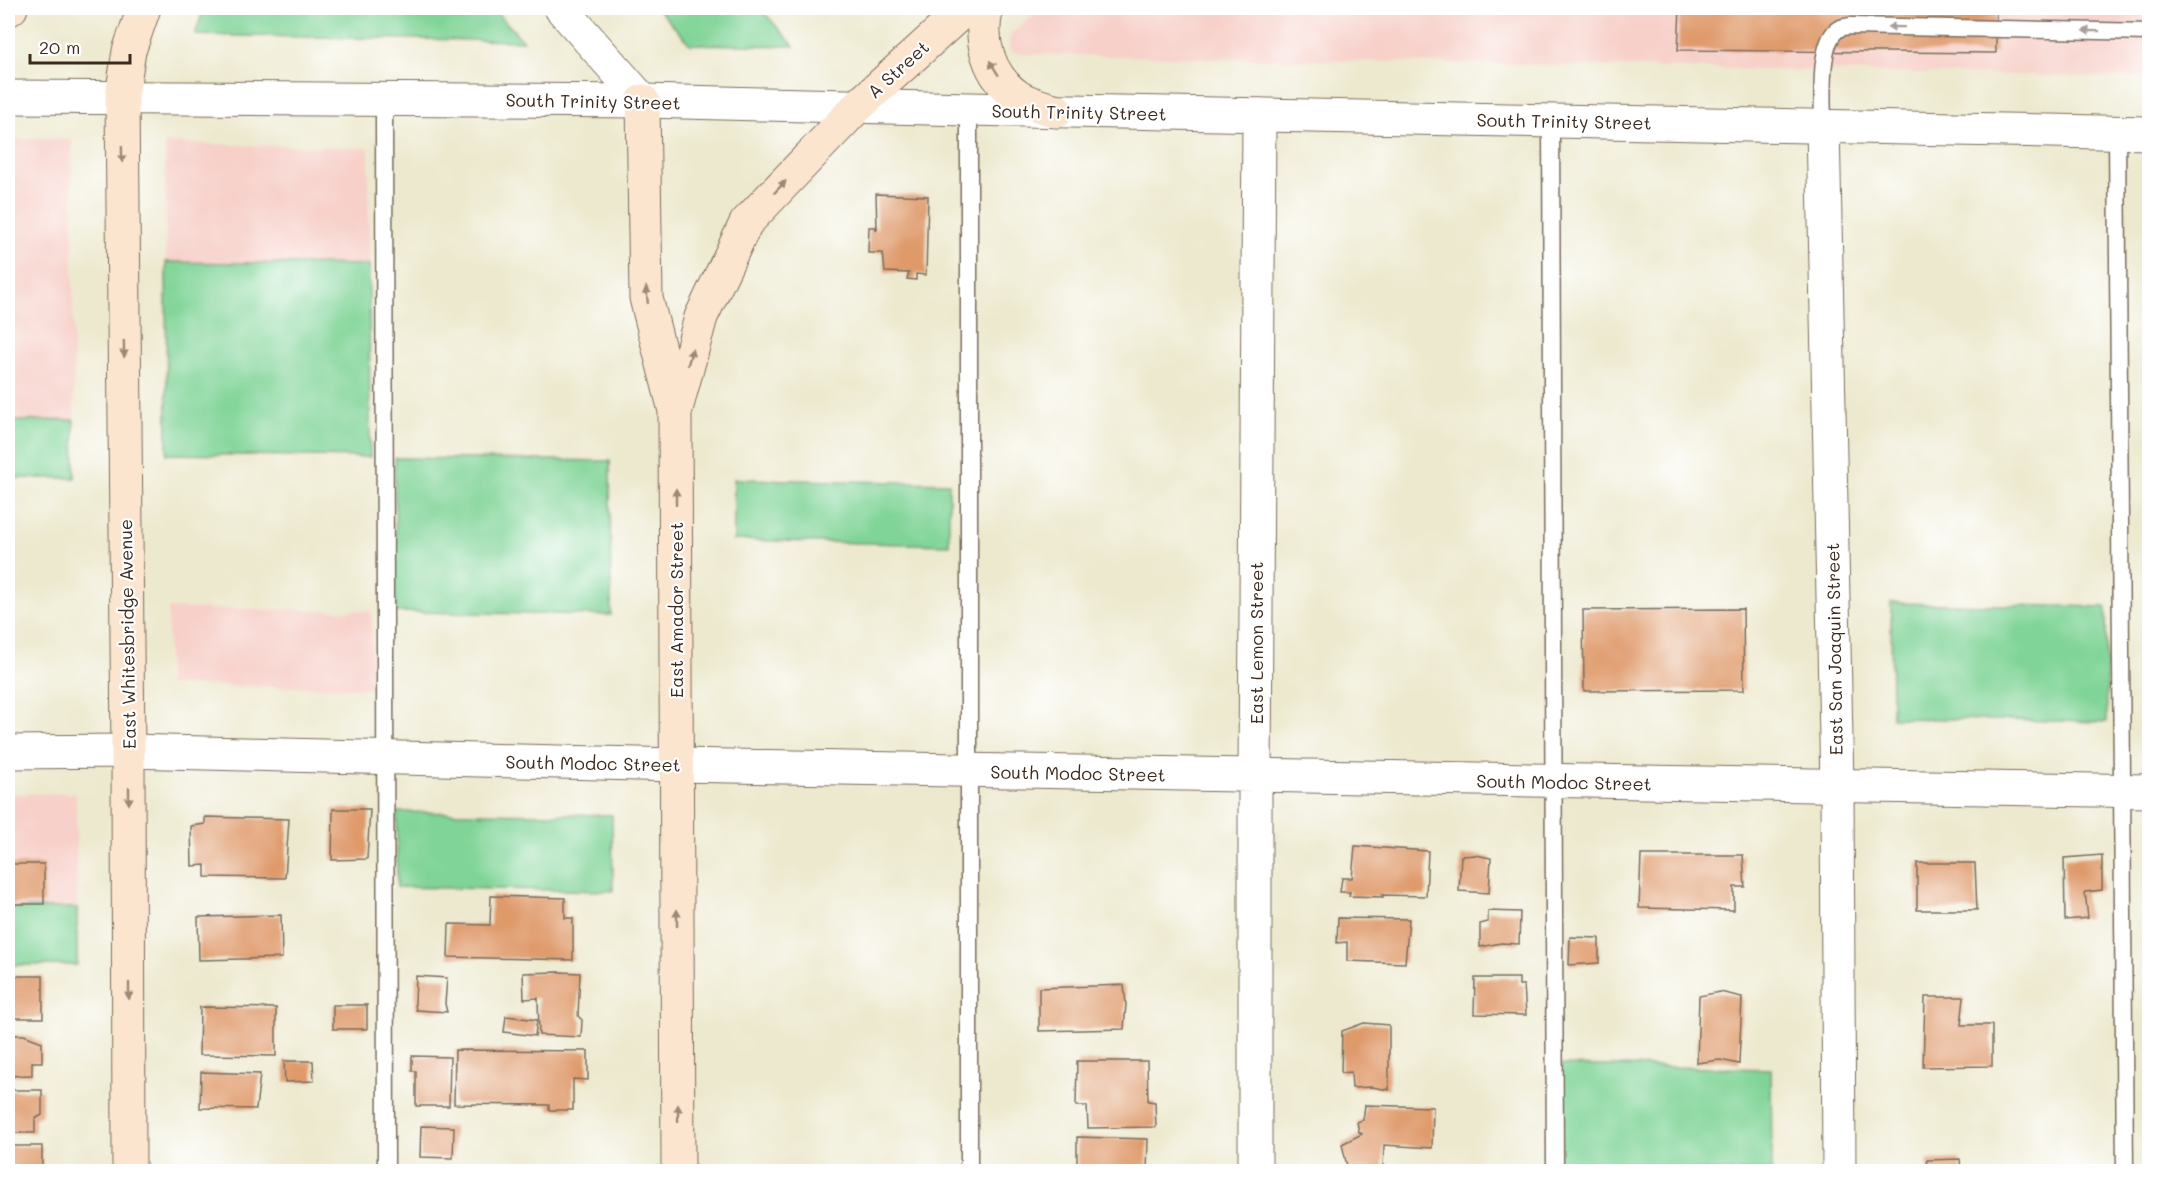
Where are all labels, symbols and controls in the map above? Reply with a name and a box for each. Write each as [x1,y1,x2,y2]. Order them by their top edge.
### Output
one-way arrow [1887,22,1906,32]
one-way arrow [2082,26,2101,36]
scale bar [30,27,130,65]
text: 20 m [39,35,80,59]
street label: A Street [862,35,934,103]
one-way arrow [988,60,999,76]
street label: South Trinity Street [505,87,681,115]
street label: South Trinity Street [991,98,1167,126]
street label: South Trinity Street [1476,107,1652,135]
one-way arrow [117,145,127,164]
one-way arrow [773,181,787,195]
one-way arrow [642,286,652,305]
one-way arrow [119,340,129,359]
one-way arrow [686,348,696,366]
one-way arrow [671,487,681,506]
street label: East Whitesbridge Avenue [113,519,141,749]
street label: East Amador Street [664,522,688,698]
street label: East San Joaquin Street [1820,542,1848,756]
street label: East Lemon Street [1244,562,1268,724]
street label: South Modoc Street [505,749,681,777]
street label: South Modoc Street [990,759,1166,787]
street label: South Modoc Street [1476,768,1652,796]
one-way arrow [124,787,133,806]
one-way arrow [672,909,682,928]
one-way arrow [124,982,134,1001]
one-way arrow [673,1104,683,1123]

